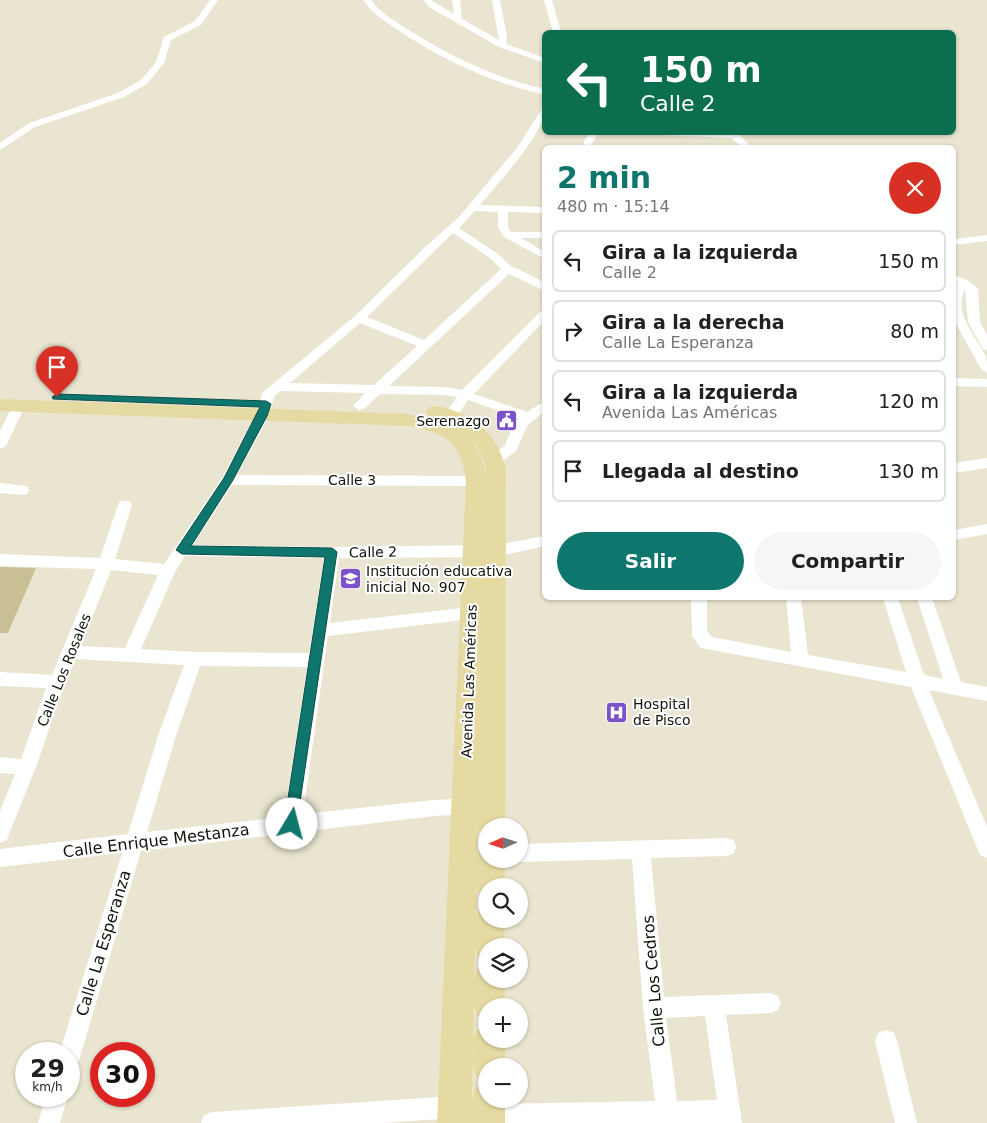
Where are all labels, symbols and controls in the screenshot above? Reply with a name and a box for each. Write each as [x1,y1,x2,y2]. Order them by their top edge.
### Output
icon: left [557,50,622,115]
text: 150 m [640,50,762,90]
text: Calle 2 [640,91,716,116]
text: 2 min [557,160,651,195]
button: close [889,162,941,214]
text: 480 m · 15:14 [557,197,670,216]
text: Gira a la izquierda [602,241,798,263]
icon: left [559,247,587,275]
text: 150 m [878,250,939,272]
text: Calle 2 [602,263,657,282]
text: Gira a la derecha [602,311,785,333]
icon: right [559,317,587,345]
text: 80 m [890,320,939,342]
text: Calle La Esperanza [602,333,754,352]
pin [36,346,78,397]
icon: arrive [43,353,71,381]
text: Gira a la izquierda [602,381,798,403]
icon: left [559,387,587,415]
text: 120 m [878,390,939,412]
text: Avenida Las Américas [602,403,777,422]
public building icon: Serenazgo [494,409,518,433]
place label: Serenazgo [416,413,490,429]
icon: arrive [559,457,587,485]
text: Llegada al destino [602,460,799,482]
text: 130 m [878,460,939,482]
street label: Calle 3 [328,472,376,488]
button: Salir [557,532,744,590]
button: Compartir [754,532,941,590]
street label: Calle 2 [349,544,397,560]
place label: Institución educativa inicial No. 907 [366,563,512,595]
school or university icon: Institución educativa inicial No. 907 [338,567,362,591]
street label: Avenida Las Américas [458,604,480,758]
street label: Calle Los Rosales [34,611,94,729]
place label: Hospital de Pisco [633,696,691,728]
hospital icon: Hospital de Pisco [605,700,629,724]
position arrow [265,797,317,849]
north arrow [478,818,528,868]
map controls [478,818,528,1108]
street label: Calle Enrique Mestanza [62,820,250,861]
street label: Calle La Esperanza [72,868,135,1018]
button: search [478,878,528,928]
street label: Calle Los Cedros [638,914,669,1048]
button: layers [478,938,528,988]
button: + [478,998,528,1048]
speed limit sign: 30 [90,1042,155,1107]
text: 29 [30,1054,65,1083]
button: − [478,1058,528,1108]
text: km/h [32,1080,63,1094]

